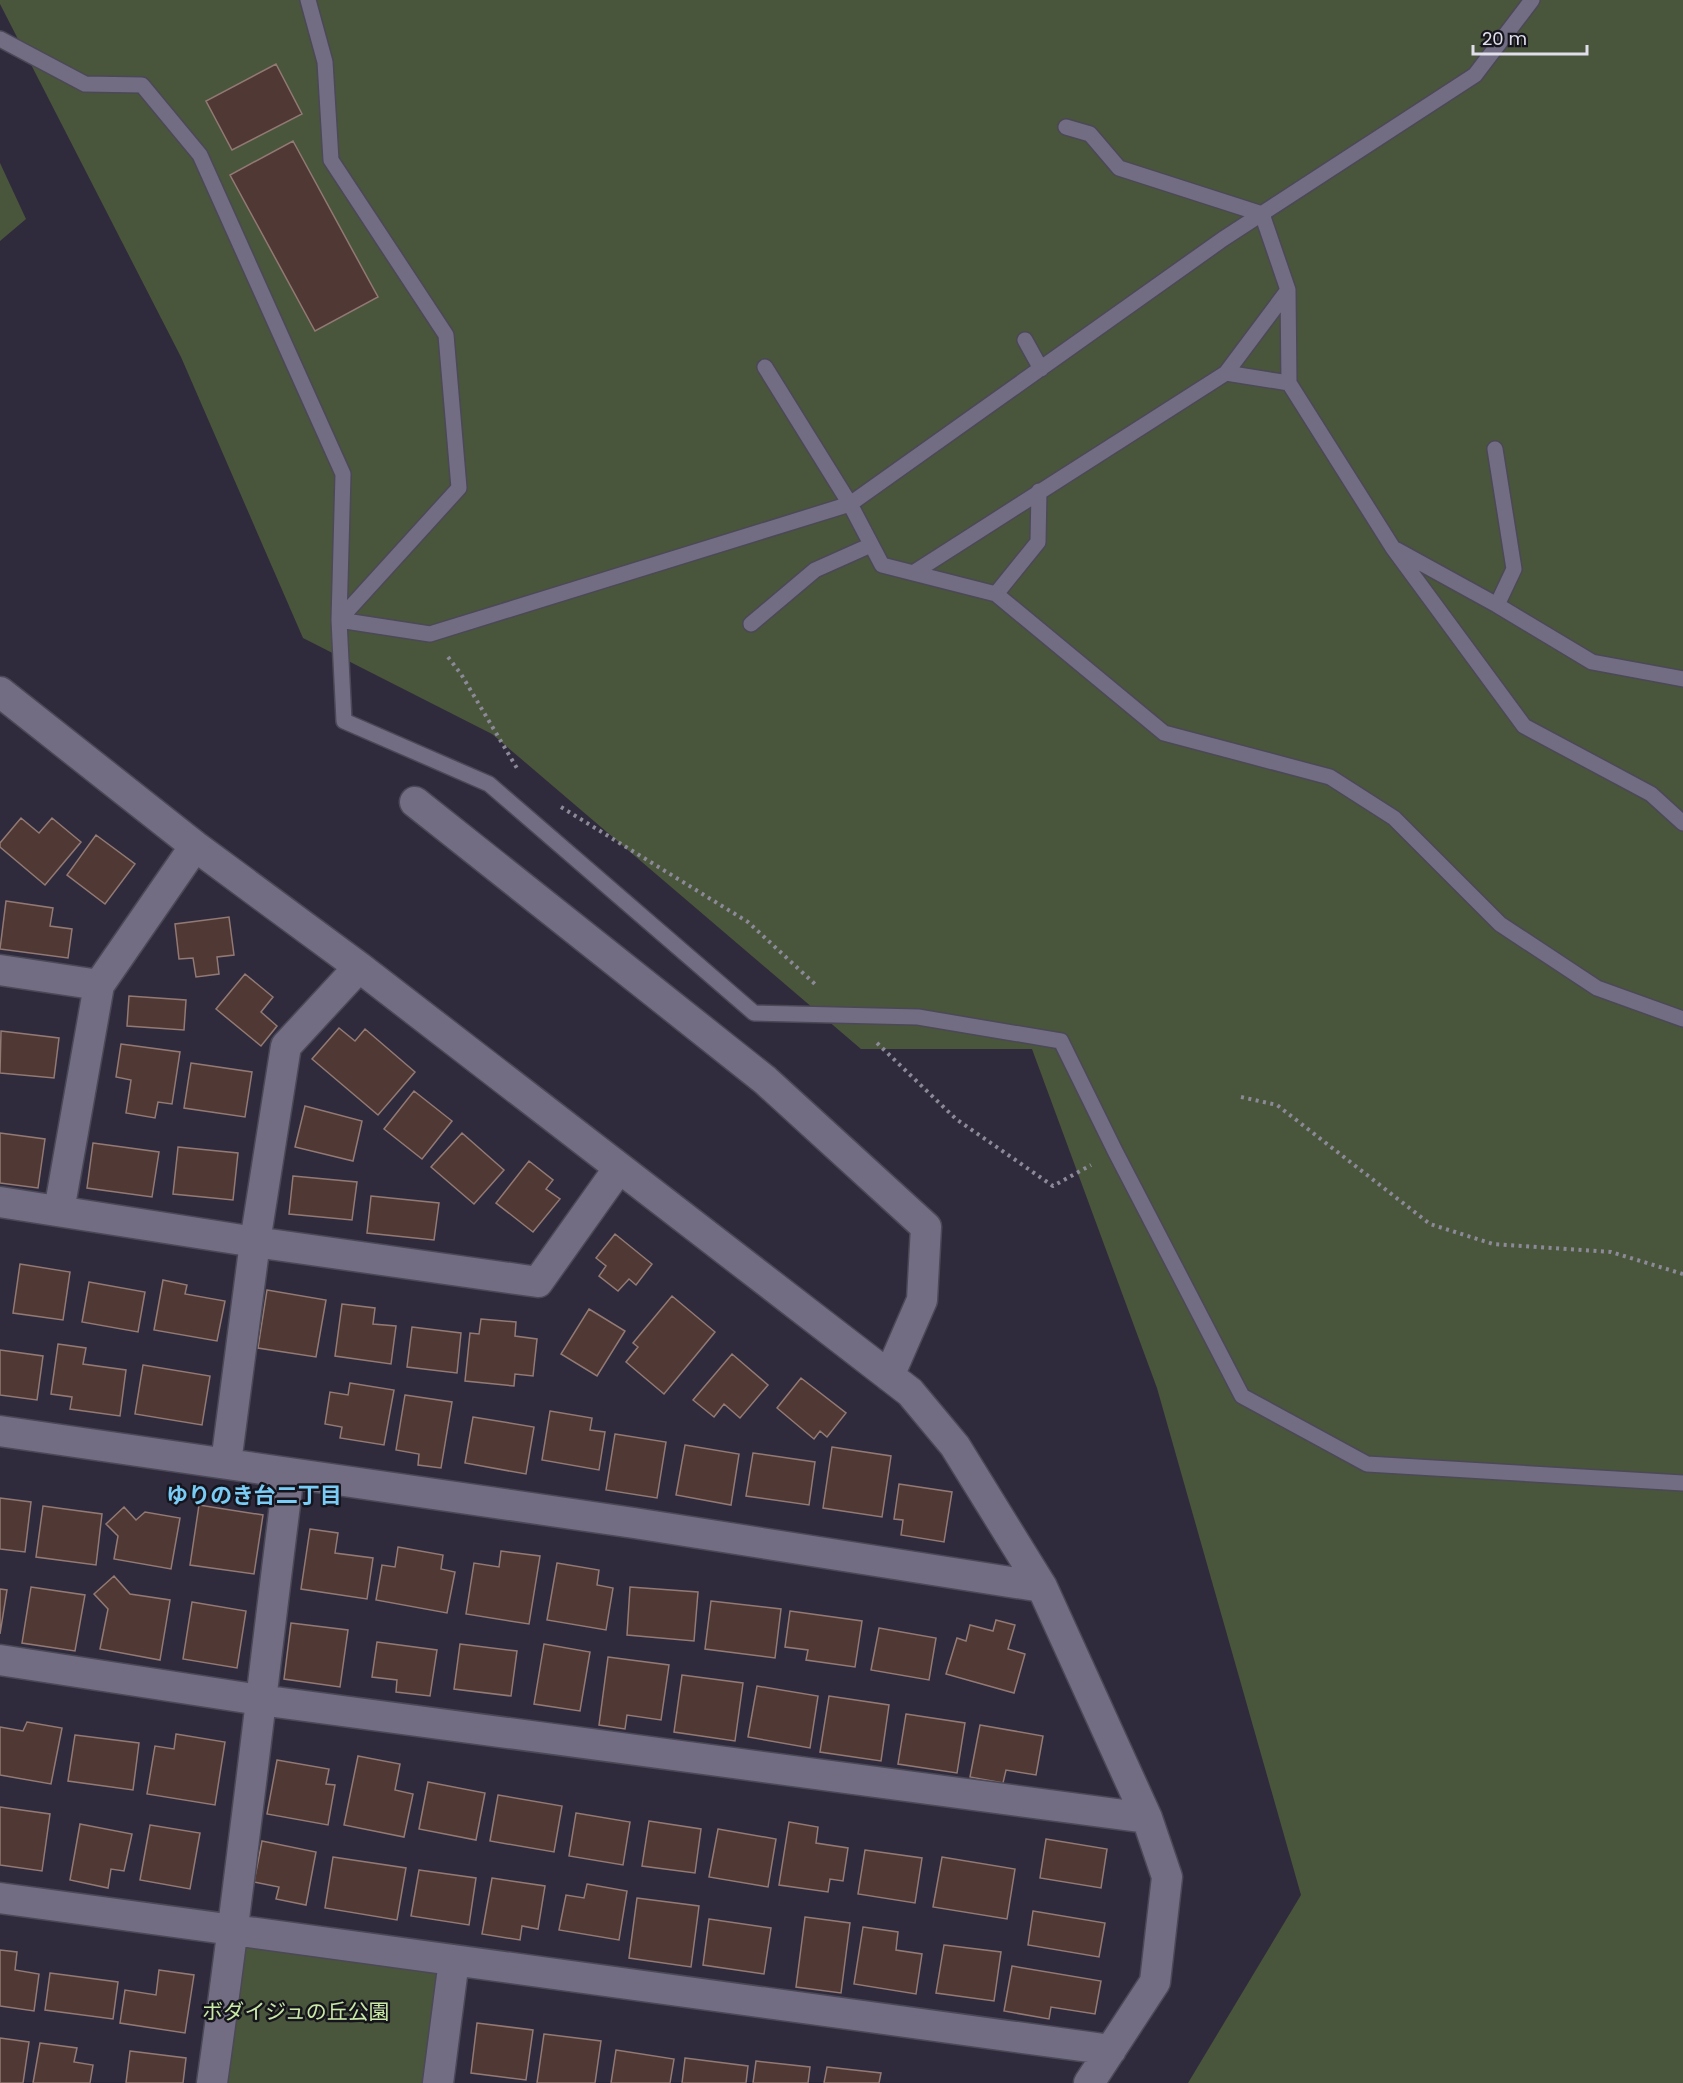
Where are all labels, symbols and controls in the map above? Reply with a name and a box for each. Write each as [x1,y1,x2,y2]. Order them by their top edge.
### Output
scale bar [1473,18,1587,56]
text: 20 m [1482,26,1527,51]
district label: ゆりのき台二丁目 [166,1480,342,1511]
park label: ボダイジュの丘公園 [202,1997,390,2026]

